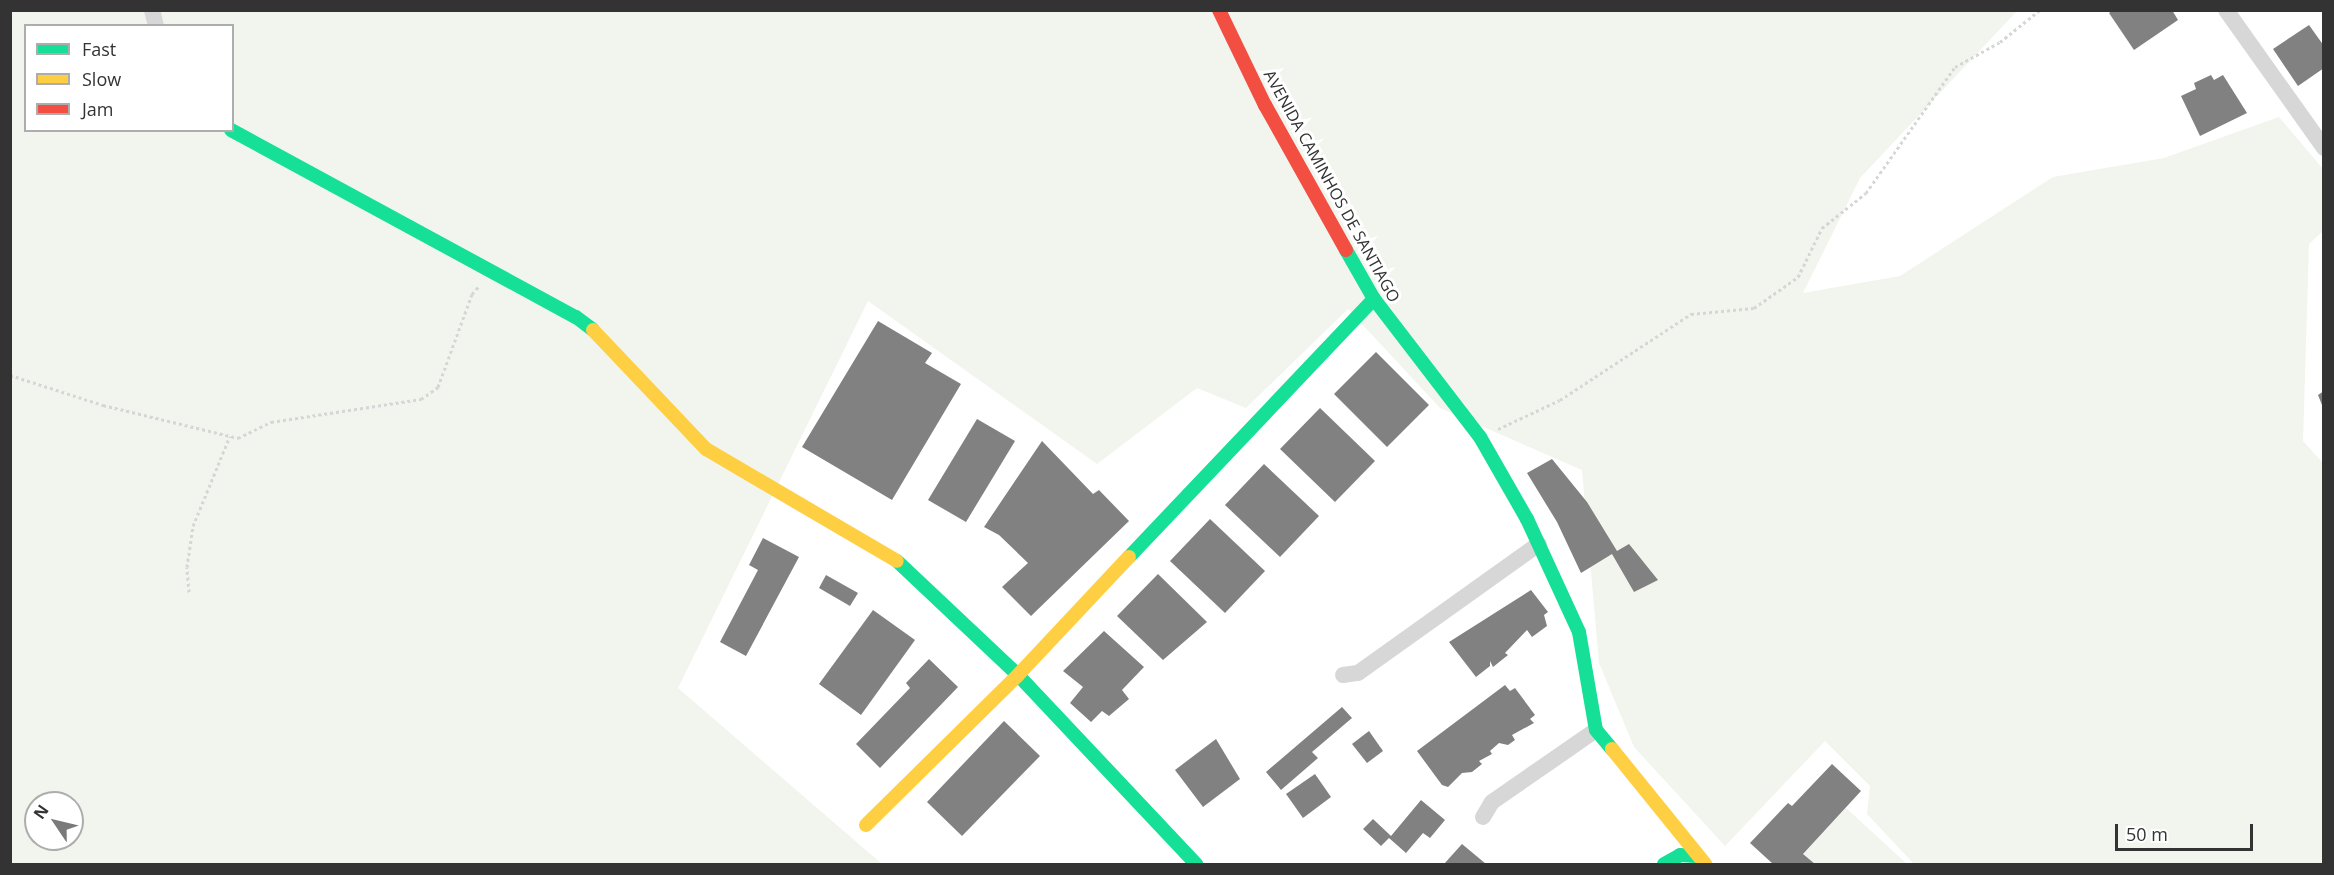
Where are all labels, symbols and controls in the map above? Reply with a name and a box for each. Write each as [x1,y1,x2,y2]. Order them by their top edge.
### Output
legend [24,24,234,132]
text: Fast [82,37,116,61]
text: Slow [82,67,121,91]
street label: AVENIDA CAMINHOS DE SANTIAGO [1260,67,1404,305]
text: Jam [82,97,114,121]
north arrow [24,791,84,851]
text: N [28,800,54,823]
scale bar [2118,812,2256,850]
text: 50 m [2126,822,2168,846]

